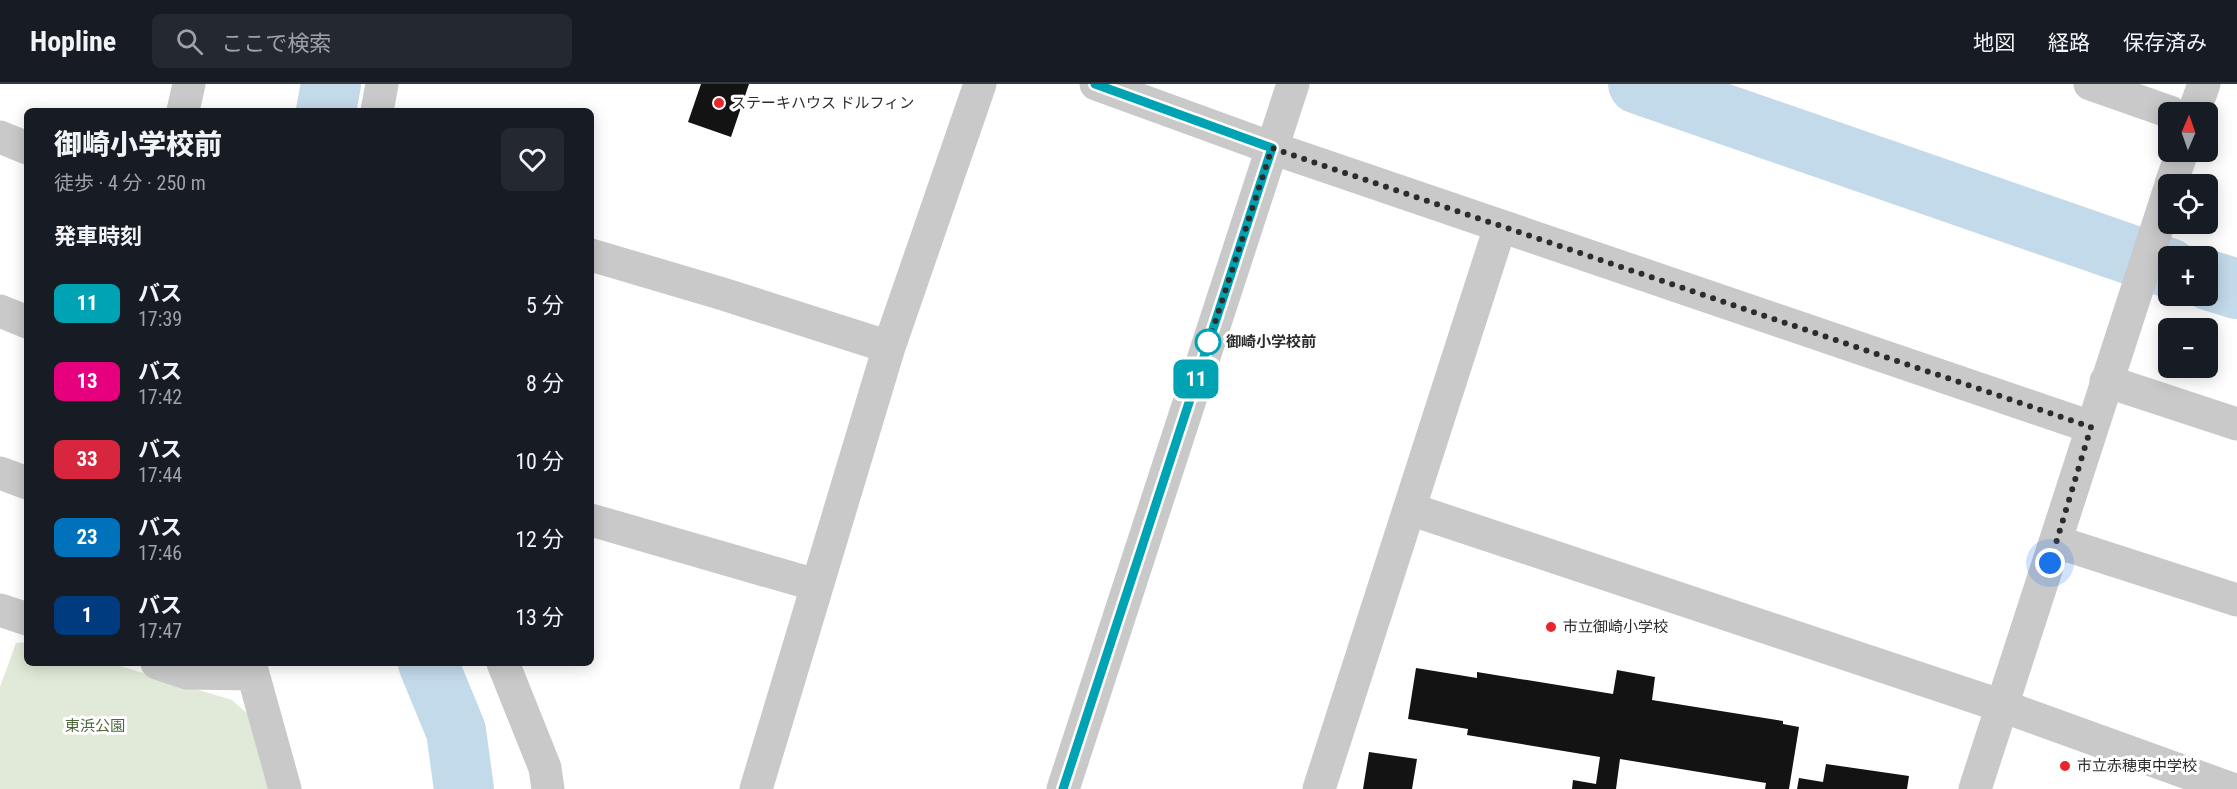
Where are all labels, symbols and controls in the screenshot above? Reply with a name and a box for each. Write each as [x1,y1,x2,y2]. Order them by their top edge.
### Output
search box [152,14,572,68]
text: Hopline [30,25,116,58]
icon: search [173,25,206,58]
text: ここで検索 [221,31,331,56]
text: 地図 [1973,31,2015,55]
text: 経路 [2048,31,2090,55]
text: 保存済み [2123,31,2207,55]
place label: ステーキハウス ドルフィン [731,94,914,112]
marker: ステーキハウス ドルフィン [712,96,726,110]
north arrow [2158,102,2218,162]
map controls [2158,102,2218,378]
text: 御崎小学校前 [54,128,222,161]
button: heart [501,128,564,191]
text: 徒歩 · 4 分 · 250 m [54,171,206,195]
button: locate [2158,174,2218,234]
text: 発車時刻 [54,224,142,249]
button: + [2158,246,2218,306]
text: バス [138,281,182,306]
text: 11 [76,291,98,315]
text: 5 分 [526,293,564,318]
text: 17:39 [138,307,182,331]
button: − [2158,318,2218,378]
marker: 御崎小学校前 [1195,329,1221,355]
place label: 御崎小学校前 [1226,333,1316,351]
text: バス [138,359,182,384]
line badge: 11 [1169,360,1223,398]
text: 11 [1185,367,1207,391]
text: 13 [76,369,98,393]
text: 8 分 [526,371,564,396]
text: 17:42 [138,385,182,409]
text: バス [138,437,182,462]
text: 33 [76,447,98,471]
text: 10 分 [515,449,564,474]
text: 17:44 [138,463,182,487]
text: バス [138,515,182,540]
text: 23 [76,525,98,549]
text: 12 分 [515,527,564,552]
text: 17:46 [138,541,182,565]
your location [2035,548,2065,578]
text: バス [138,593,182,618]
text: 1 [82,603,92,627]
text: 13 分 [515,605,564,630]
place label: 市立御崎小学校 [1563,618,1668,636]
text: 17:47 [138,619,182,643]
marker: 市立御崎小学校 [1544,620,1558,634]
park label: 東浜公園 [65,717,125,735]
place label: 市立赤穂東中学校 [2077,757,2197,775]
marker: 市立赤穂東中学校 [2058,759,2072,773]

